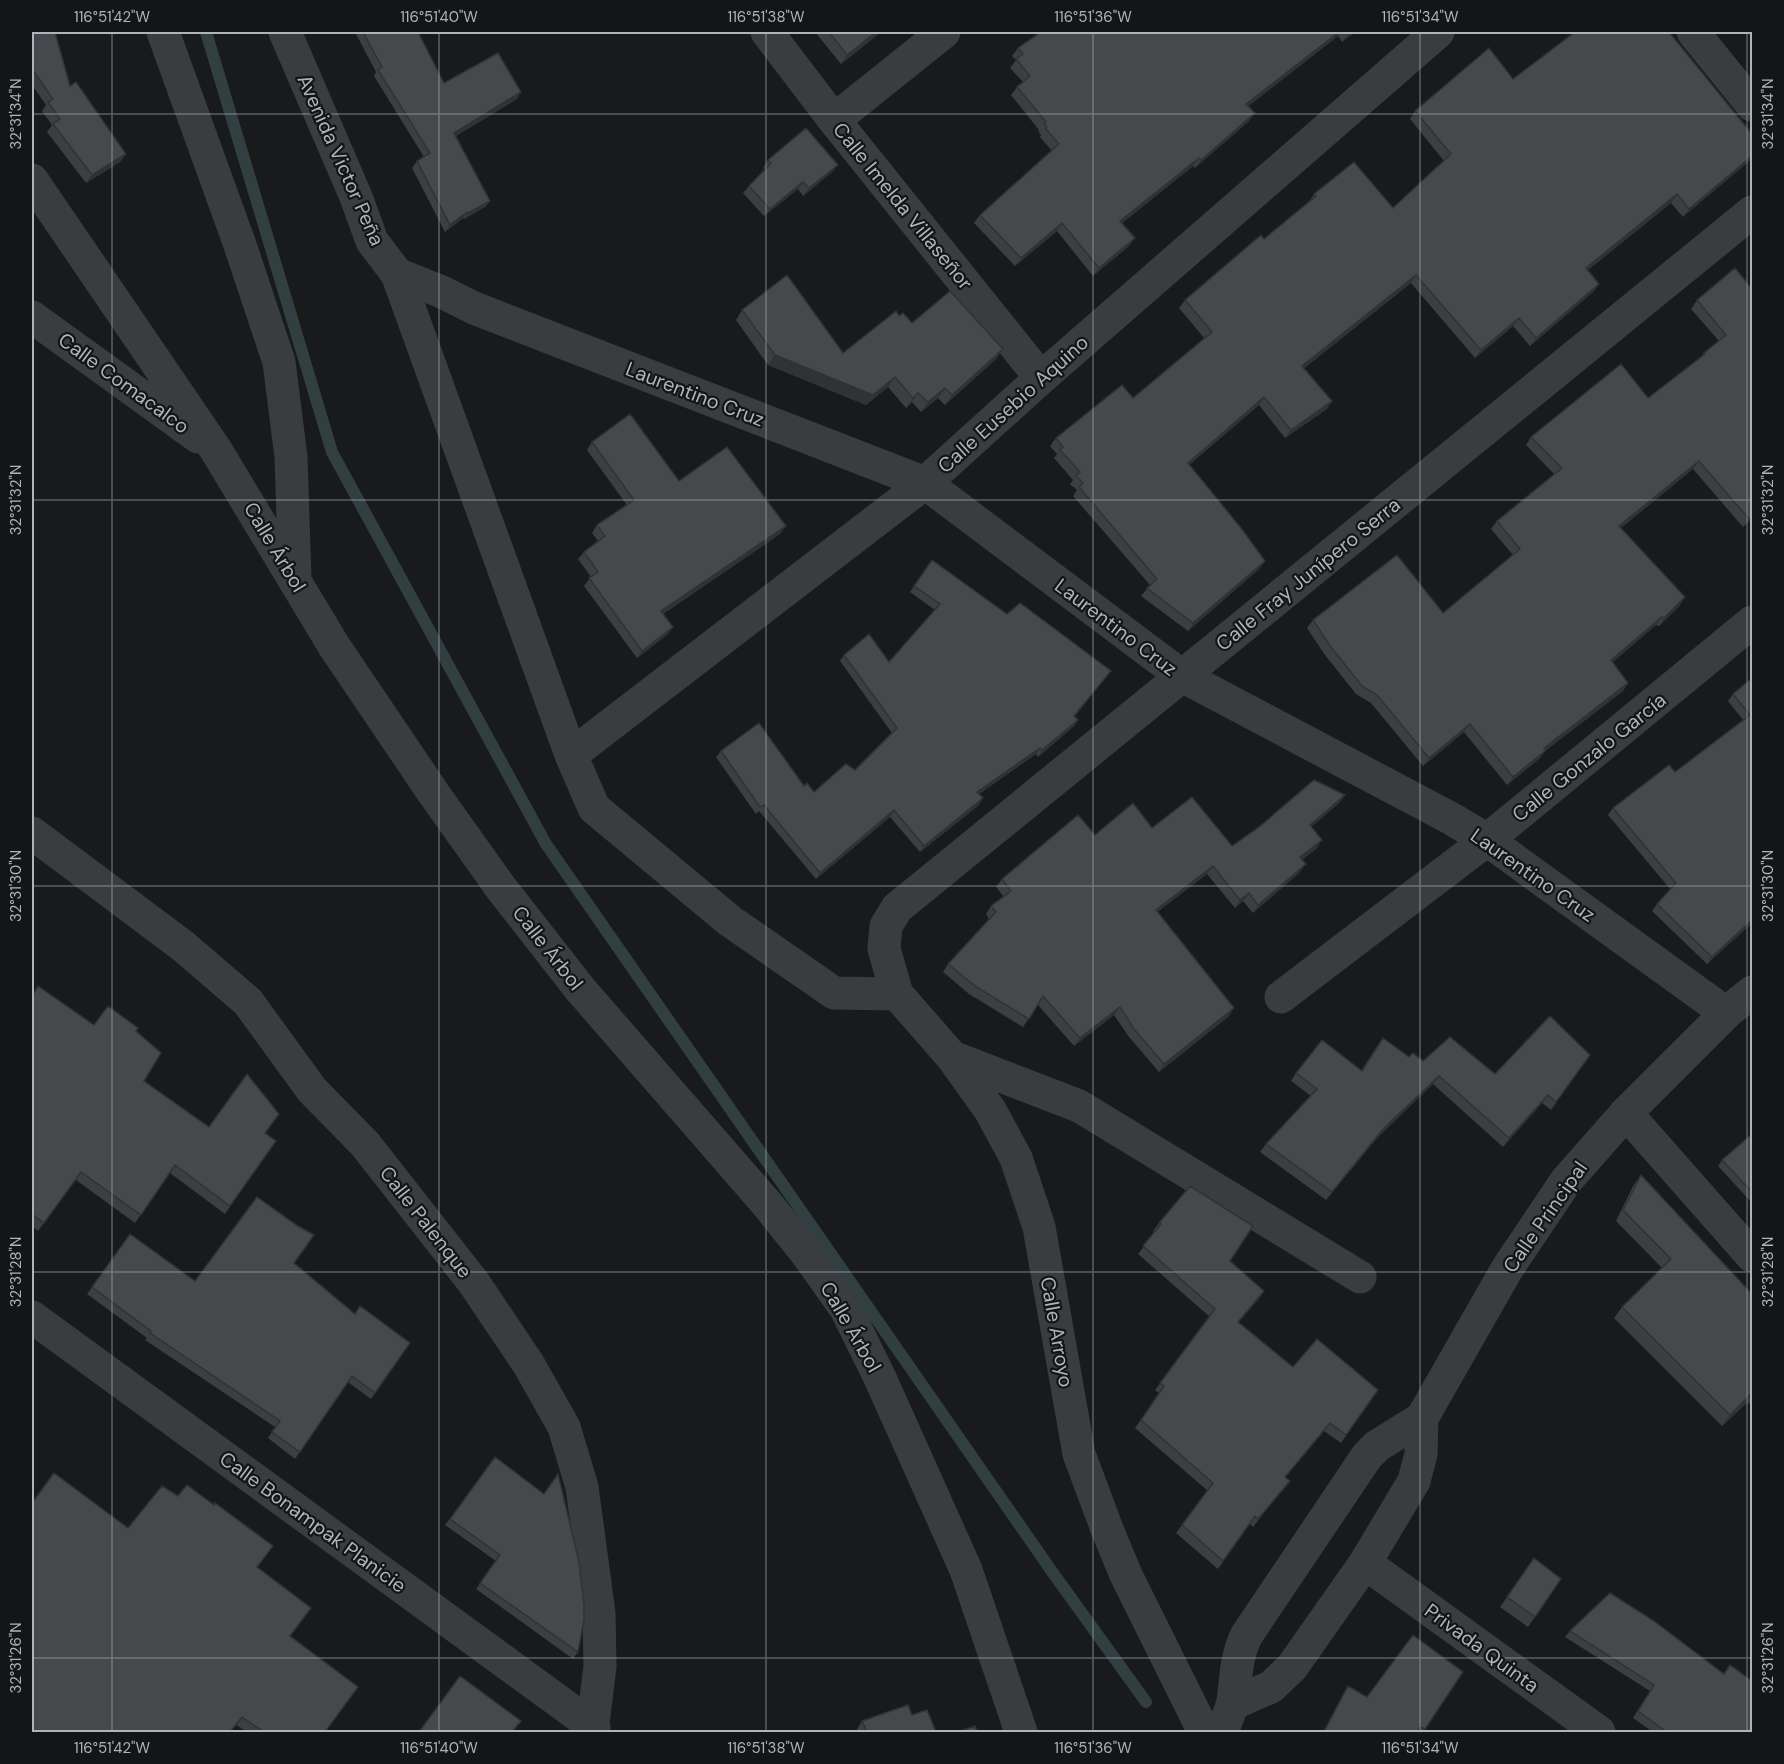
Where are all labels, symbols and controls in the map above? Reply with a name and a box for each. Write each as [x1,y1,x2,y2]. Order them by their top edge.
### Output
text: 116°51'42"W [74,7,150,27]
text: 116°51'40"W [400,7,478,27]
text: 116°51'38"W [727,7,805,27]
text: 116°51'36"W [1054,7,1132,27]
text: 116°51'34"W [1382,7,1459,27]
street label: Avenida Victor Peña [292,70,390,250]
text: 32°31'34"N [6,78,26,150]
text: 32°31'34"N [1758,78,1778,150]
street label: Calle Imelda Villaseñor [827,117,979,295]
street label: Calle Comacalco [53,327,195,439]
street label: Calle Eusebio Aquino [932,329,1094,479]
street label: Laurentino Cruz [622,356,768,432]
text: 32°31'32"N [6,465,26,535]
text: 32°31'32"N [1758,465,1778,535]
street label: Calle Fray Junípero Serra [1210,491,1406,657]
street label: Calle Árbol [238,497,312,597]
street label: Laurentino Cruz [1050,573,1182,681]
street label: Calle Gonzalo García [1507,687,1671,827]
street label: Laurentino Cruz [1466,822,1600,928]
text: 32°31'30"N [6,850,26,922]
text: 32°31'30"N [1758,850,1778,922]
street label: Calle Árbol [507,900,589,996]
street label: Calle Principal [1497,1156,1593,1278]
street label: Calle Palenque [374,1161,478,1283]
text: 32°31'28"N [6,1237,26,1307]
text: 32°31'28"N [1758,1237,1778,1307]
street label: Calle Arroyo [1035,1275,1079,1389]
street label: Calle Árbol [815,1277,887,1377]
street label: Calle Bonampak Planicie [215,1445,411,1599]
street label: Privada Quinta [1420,1598,1544,1698]
text: 32°31'26"N [6,1622,26,1694]
text: 32°31'26"N [1758,1622,1778,1694]
text: 116°51'42"W [74,1738,150,1758]
text: 116°51'40"W [400,1738,478,1758]
text: 116°51'38"W [727,1738,805,1758]
text: 116°51'36"W [1054,1738,1132,1758]
text: 116°51'34"W [1382,1738,1459,1758]

